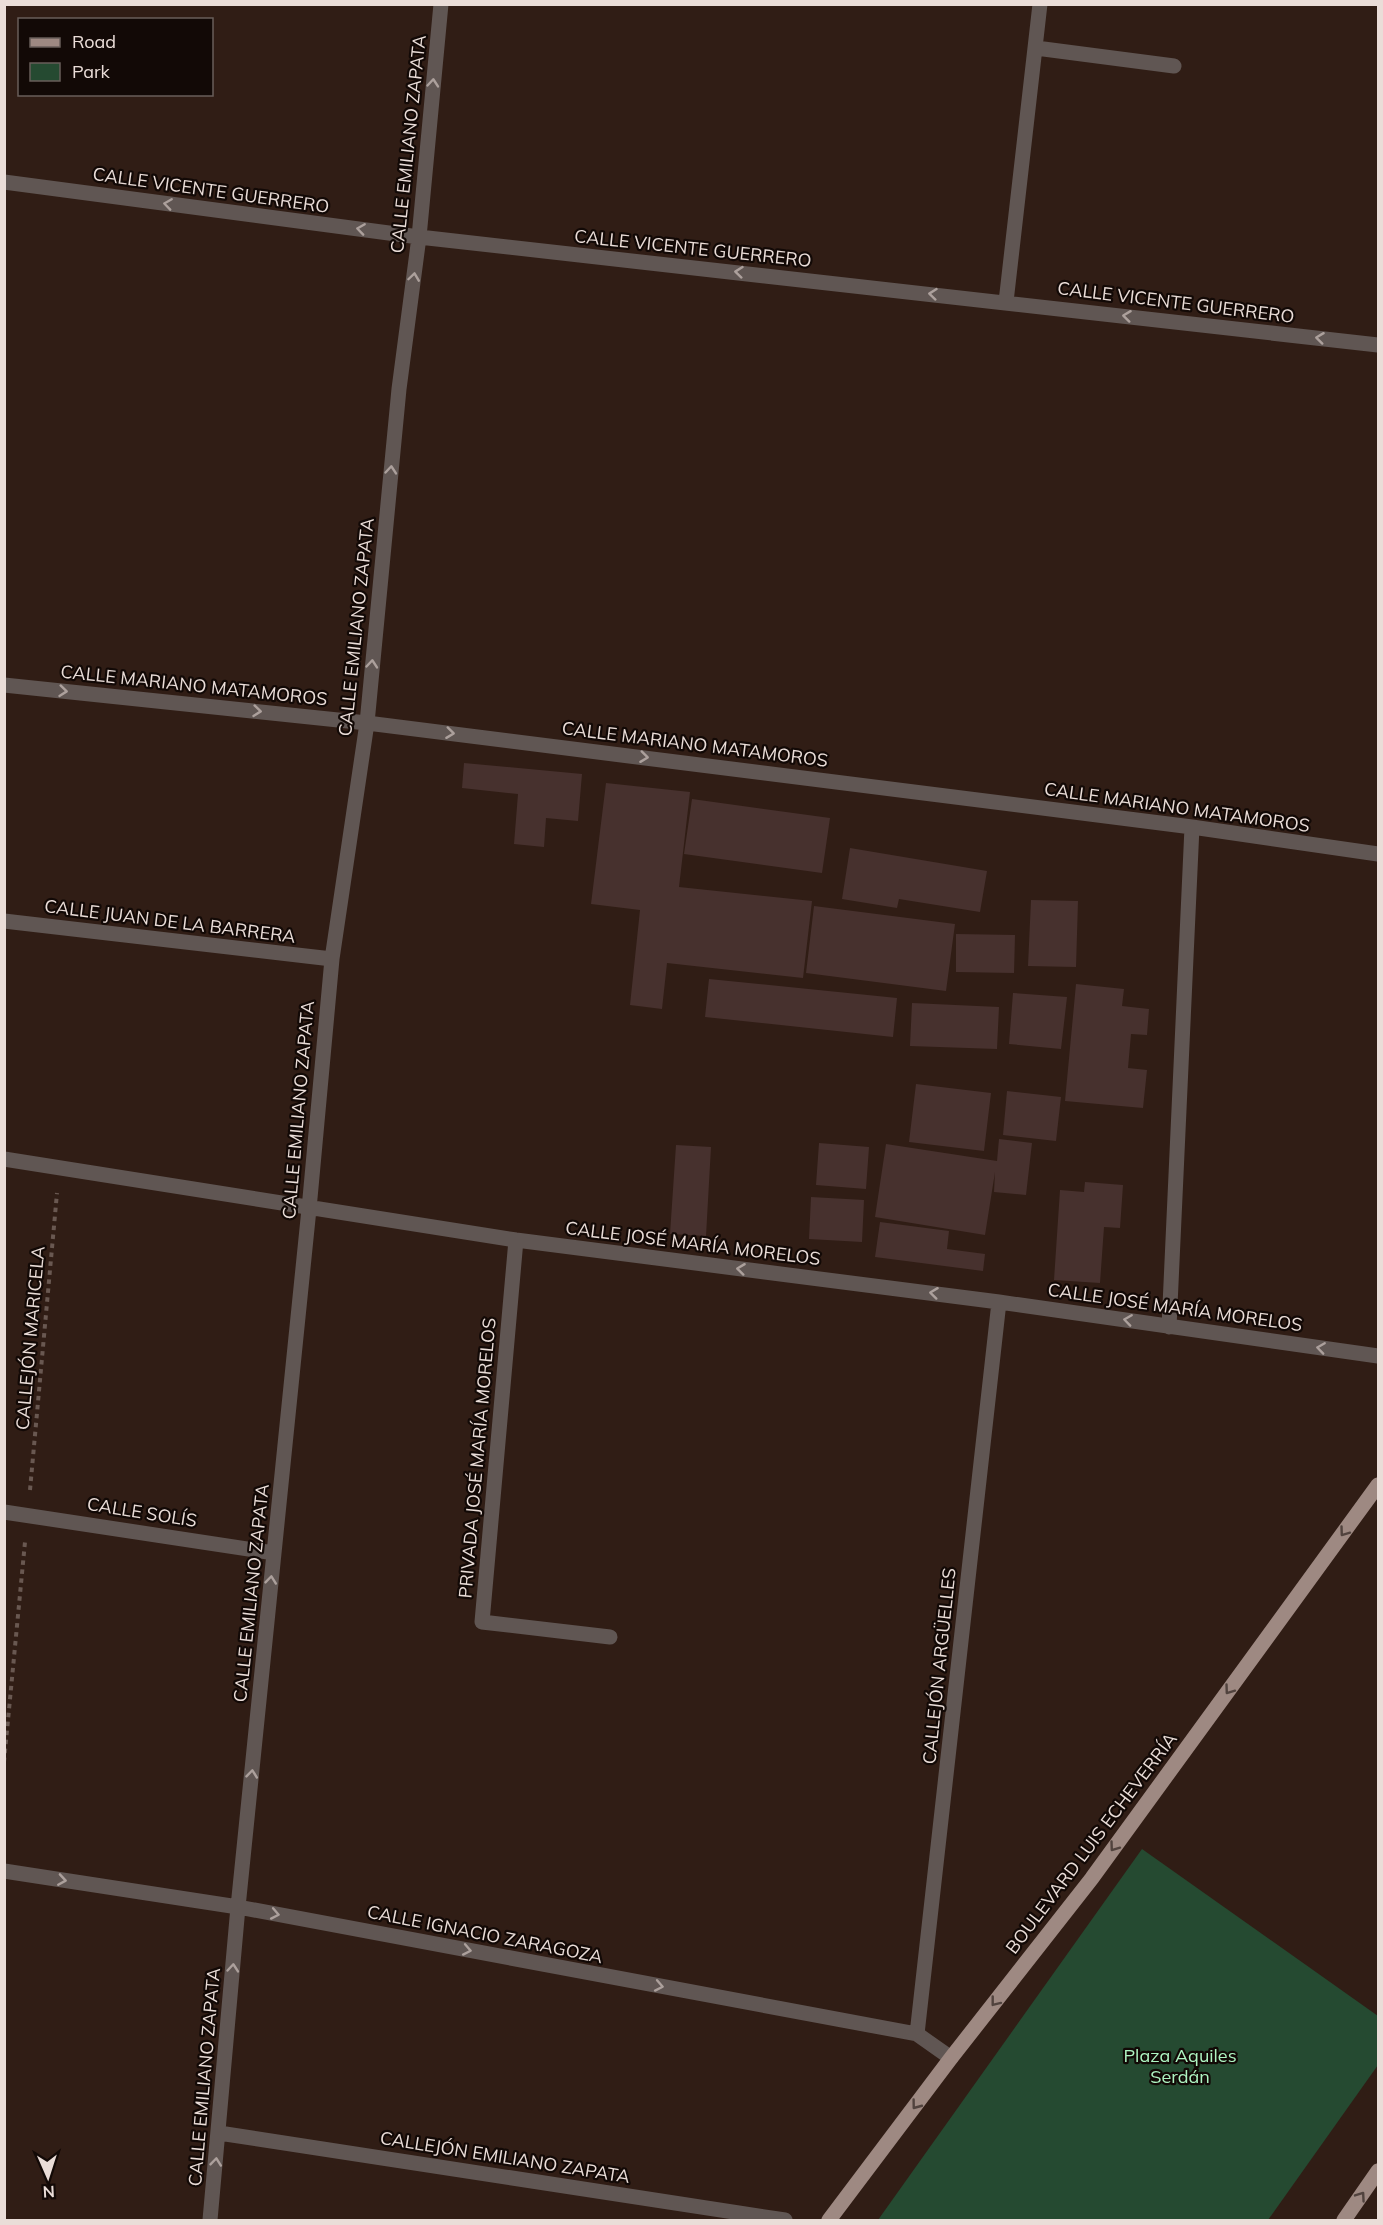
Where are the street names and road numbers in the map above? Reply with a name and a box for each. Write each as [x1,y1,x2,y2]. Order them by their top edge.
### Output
street label: CALLE EMILIANO ZAPATA [385,34,431,254]
street label: CALLE VICENTE GUERRERO [91,162,331,218]
street label: CALLE VICENTE GUERRERO [573,224,813,272]
street label: CALLE VICENTE GUERRERO [1056,276,1296,328]
street label: CALLE EMILIANO ZAPATA [333,517,379,737]
street label: CALLE MARIANO MATAMOROS [60,660,328,710]
street label: CALLE MARIANO MATAMOROS [561,716,829,772]
street label: CALLE MARIANO MATAMOROS [1043,777,1311,837]
street label: CALLE JUAN DE LA BARRERA [43,894,297,948]
street label: CALLE EMILIANO ZAPATA [277,1000,319,1220]
street label: CALLE JOSÉ MARÍA MORELOS [564,1216,822,1270]
street label: CALLEJÓN MARICELA [10,1245,50,1431]
street label: CALLE JOSÉ MARÍA MORELOS [1046,1278,1304,1336]
street label: PRIVADA JOSÉ MARÍA MORELOS [453,1317,501,1599]
street label: CALLE EMILIANO ZAPATA [228,1483,274,1703]
street label: CALLE SOLÍS [85,1492,199,1532]
street label: CALLEJÓN ARGÜELLES [917,1567,961,1765]
street label: BOULEVARD LUIS ECHEVERRÍA [1000,1728,1182,1958]
street label: CALLE IGNACIO ZARAGOZA [365,1900,605,1968]
street label: CALLE EMILIANO ZAPATA [183,1967,225,2187]
street label: CALLEJÓN EMILIANO ZAPATA [378,2126,632,2188]

